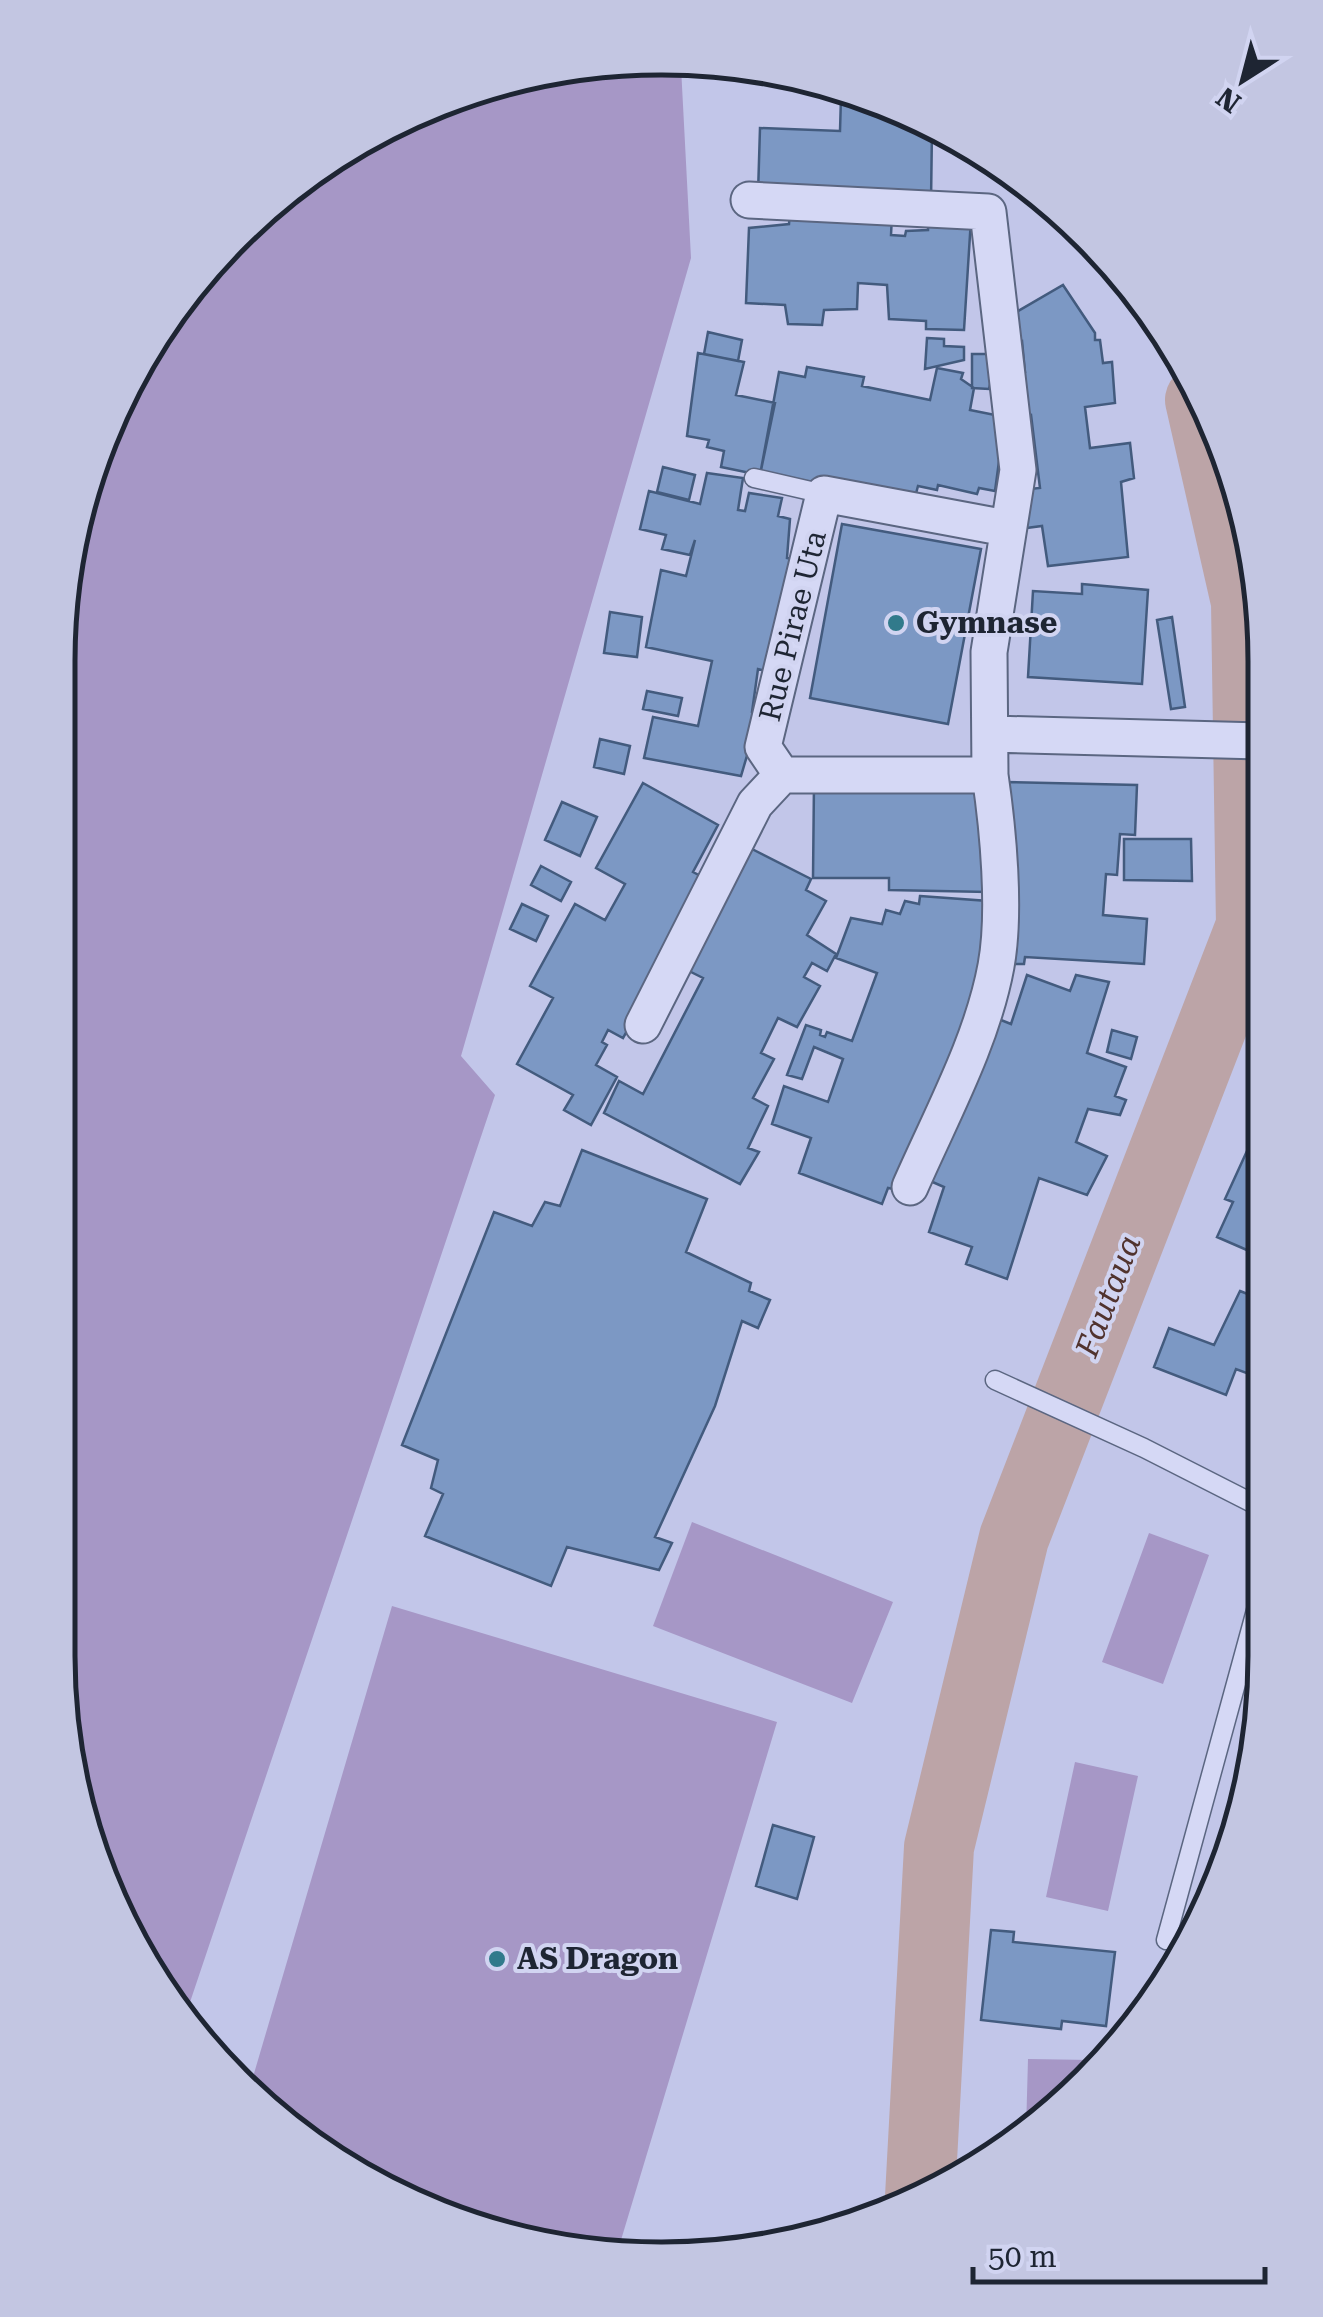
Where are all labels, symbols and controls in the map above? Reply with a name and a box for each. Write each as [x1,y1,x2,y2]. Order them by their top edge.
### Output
north arrow [1193,30,1293,130]
text: N [1210,80,1247,120]
street label: Rue Pirae Uta [752,527,833,725]
place label: Gymnase [916,605,1057,640]
marker: Gymnase [885,612,907,634]
water label: Fautaua [1067,1230,1149,1363]
place label: AS Dragon [517,1941,678,1976]
marker: AS Dragon [486,1948,508,1970]
scale bar [973,2222,1266,2284]
text: 50 m [988,2239,1057,2274]

